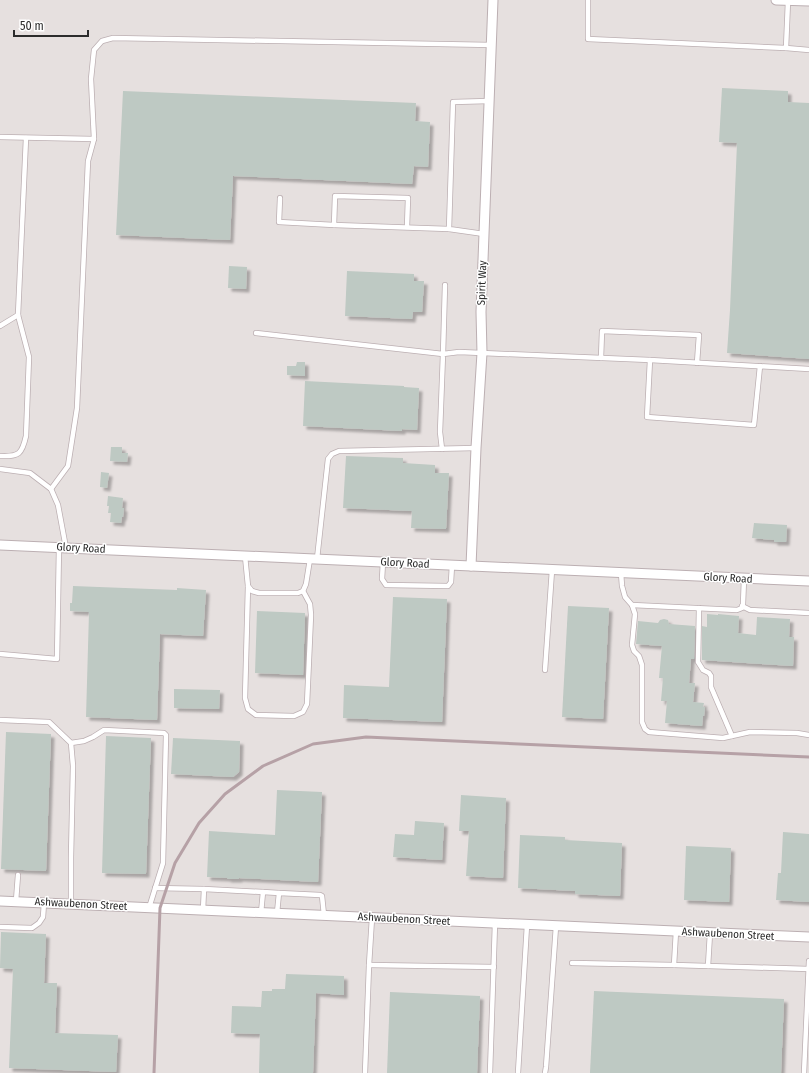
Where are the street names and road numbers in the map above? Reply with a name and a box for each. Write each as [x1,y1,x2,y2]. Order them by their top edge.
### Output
street label: Spirit Way [475,260,489,306]
street label: Glory Road [56,540,106,556]
street label: Glory Road [380,555,430,571]
street label: Glory Road [703,570,753,586]
street label: Ashwaubenon Street [34,895,128,913]
street label: Ashwaubenon Street [357,910,451,928]
street label: Ashwaubenon Street [681,925,775,943]

